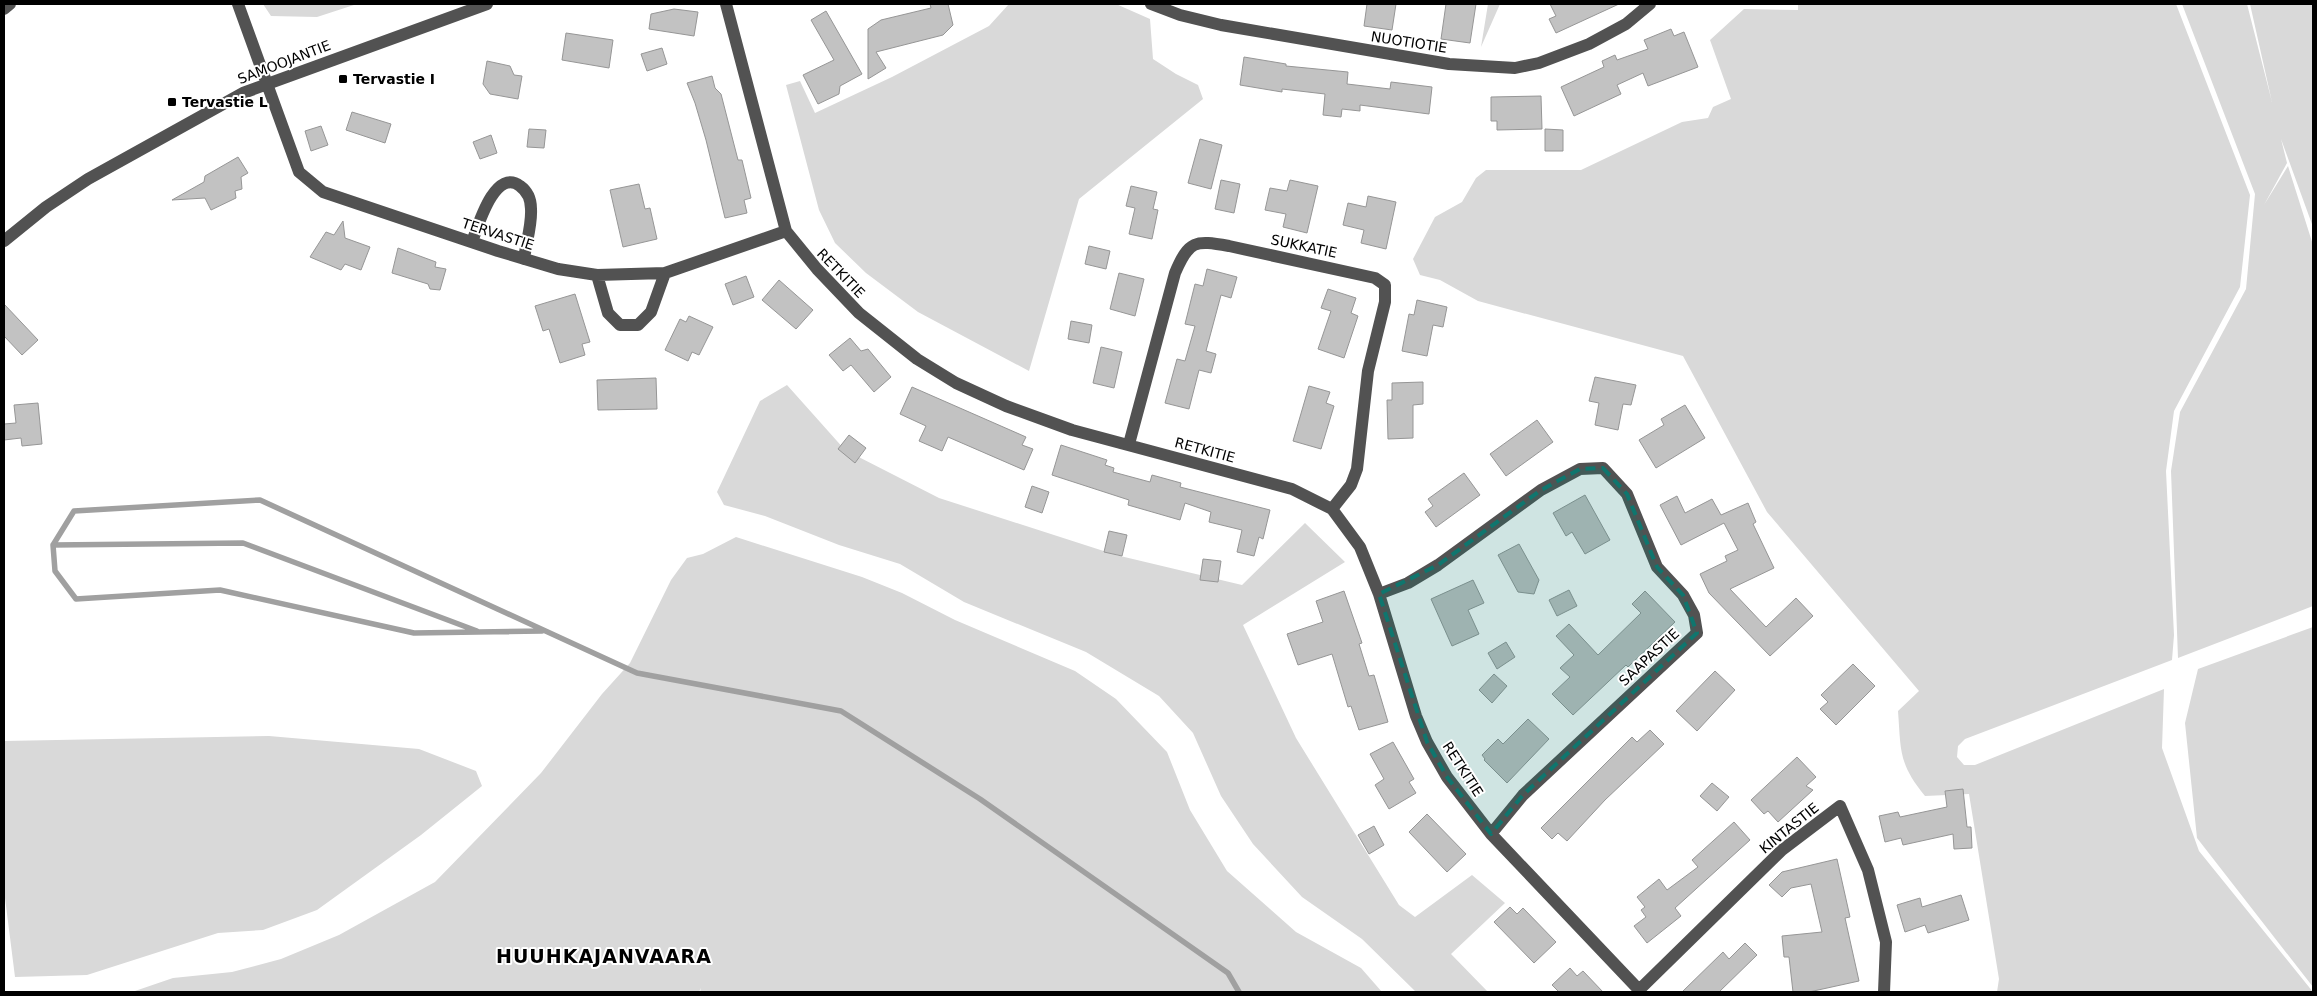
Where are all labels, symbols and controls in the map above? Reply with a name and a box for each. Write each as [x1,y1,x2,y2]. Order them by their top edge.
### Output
street label: NUOTIOTIE [1370,28,1448,56]
street label: SAMOOJANTIE [235,37,333,87]
place label: Tervastie I [353,71,435,87]
marker: Tervastie I [337,73,349,85]
place label: Tervastie L [182,94,268,110]
marker: Tervastie L [166,96,178,108]
street label: TERVASTIE [459,214,536,253]
street label: SUKKATIE [1269,231,1339,261]
street label: RETKITIE [814,245,868,301]
street label: RETKITIE [1173,434,1237,466]
street label: SAAPASTIE [1616,625,1682,689]
street label: RETKITIE [1439,739,1487,799]
street label: KINTASTIE [1756,799,1822,857]
district label: HUUHKAJANVAARA [496,945,712,967]

